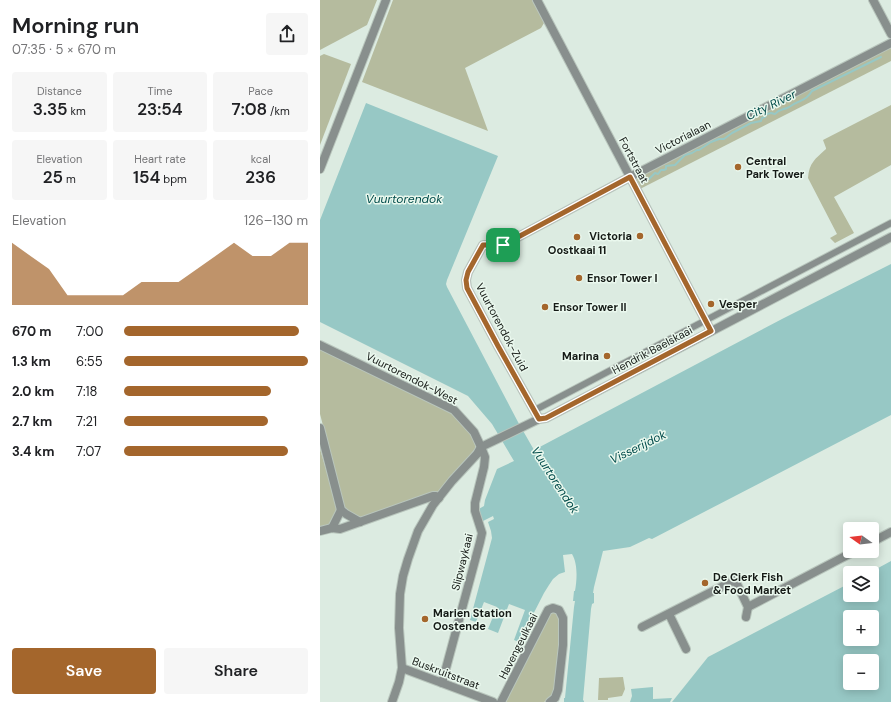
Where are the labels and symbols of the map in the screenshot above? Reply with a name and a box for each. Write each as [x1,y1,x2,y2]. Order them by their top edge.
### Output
water label: City River [743,86,799,124]
street label: Victorialaan [653,117,713,157]
street label: Fortstraat [616,134,652,186]
place label: Central Park Tower [746,154,805,181]
marker: Central Park Tower [733,162,743,172]
water label: Vuurtorendok [366,191,443,207]
pin [486,228,520,262]
place label: Victoria [589,229,632,243]
marker: Victoria [635,231,645,241]
marker: Oostkaai 11 [572,232,582,242]
place label: Oostkaai 11 [548,243,606,257]
place label: Ensor Tower I [587,271,657,285]
marker: Ensor Tower I [574,273,584,283]
street label: Vuurtorendok-Zuid [473,281,531,374]
place label: Vesper [719,297,757,311]
marker: Vesper [706,299,716,309]
place label: Ensor Tower II [553,300,626,314]
marker: Ensor Tower II [540,302,550,312]
street label: Hendrik Baelskaai [609,323,695,377]
street label: Vuurtorendok-West [364,349,460,407]
place label: Marina [562,349,599,363]
marker: Marina [602,351,612,361]
water label: Visserijdok [607,426,670,468]
water label: Vuurtorendok [527,444,583,517]
north arrow [843,522,879,558]
street label: Slipwaykaai [448,532,476,592]
place label: De Cierk Fish & Food Market [713,570,791,597]
marker: De Cierk Fish & Food Market [700,578,710,588]
place label: Marien Station Oostende [433,606,512,633]
street label: Havengeulkaai [495,611,541,681]
marker: Marien Station Oostende [420,614,430,624]
street label: Buskruitstraat [410,654,482,692]

